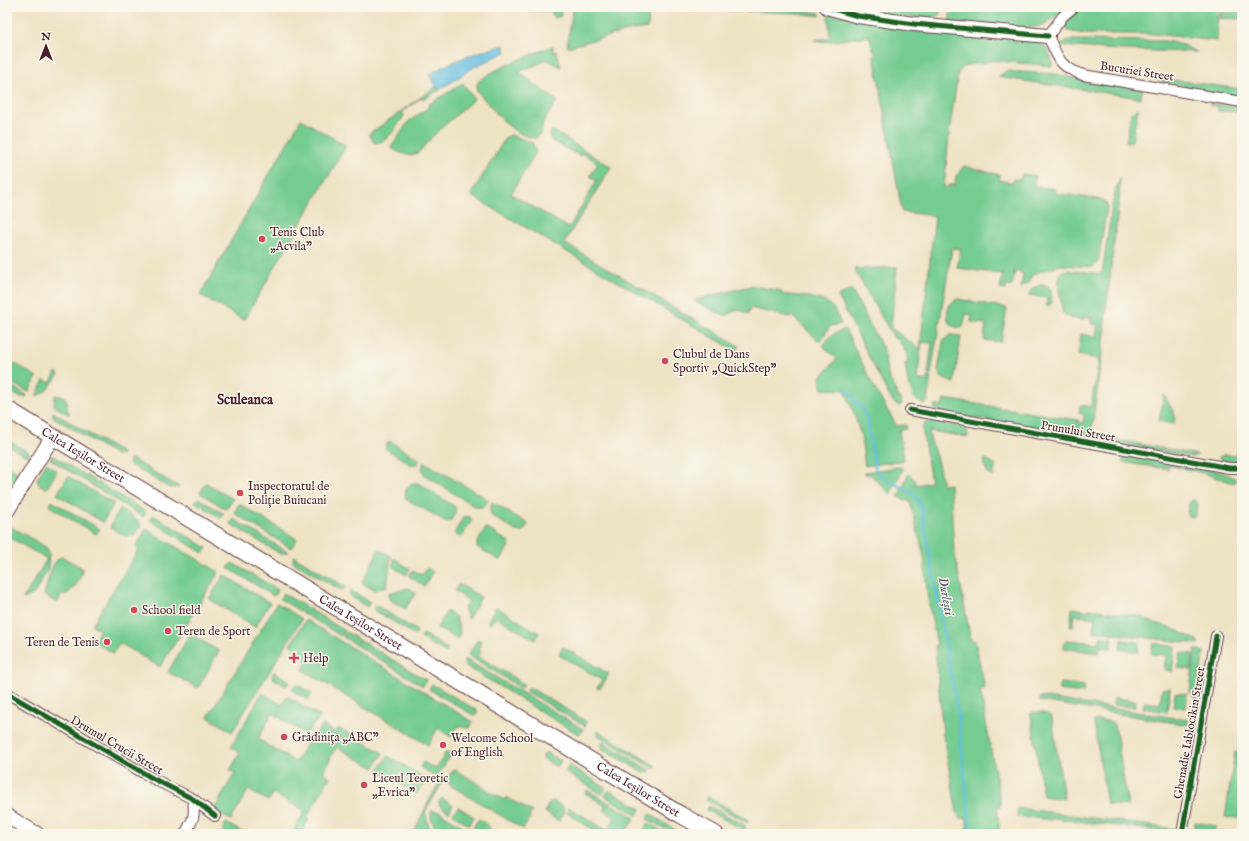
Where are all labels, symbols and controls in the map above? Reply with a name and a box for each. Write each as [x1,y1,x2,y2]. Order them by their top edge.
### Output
north arrow [26,26,66,66]
text: N [40,30,51,44]
street label: Bucuriei Street [1099,58,1175,85]
place label: Tenis Club „Acvila” [270,225,324,254]
marker: Tenis Club „Acvila” [257,234,267,244]
place label: Clubul de Dans Sportiv „QuickStep” [673,347,777,377]
marker: Clubul de Dans Sportiv „QuickStep” [660,356,670,366]
district label: Sculeanca [217,391,274,409]
street label: Prunului Street [1040,418,1116,445]
street label: Calea Ieșilor Street [38,424,127,486]
place label: Inspectoratul de Poliție Buiucani [248,479,330,508]
marker: Inspectoratul de Poliție Buiucani [235,488,245,498]
water label: Durlești [934,576,957,618]
street label: Calea Ieșilor Street [316,592,405,653]
place label: School field [142,603,201,618]
marker: School field [129,605,139,615]
place label: Teren de Sport [176,624,250,640]
marker: Teren de Sport [163,626,173,636]
place label: Teren de Tenis [25,635,99,650]
marker: Teren de Tenis [102,637,112,647]
place label: Help [303,651,329,667]
marker: Help [288,652,300,664]
street label: Ghenadie Iablocikin Street [1170,666,1209,800]
street label: Drumul Crucii Street [68,713,166,778]
place label: Grădinița „ABC” [292,730,379,745]
place label: Welcome School of English [451,731,534,760]
marker: Grădinița „ABC” [279,732,289,742]
marker: Welcome School of English [438,740,448,750]
street label: Calea Ieșilor Street [594,759,683,821]
place label: Liceul Teoretic „Evrica” [372,771,448,800]
marker: Liceul Teoretic „Evrica” [359,780,369,790]

